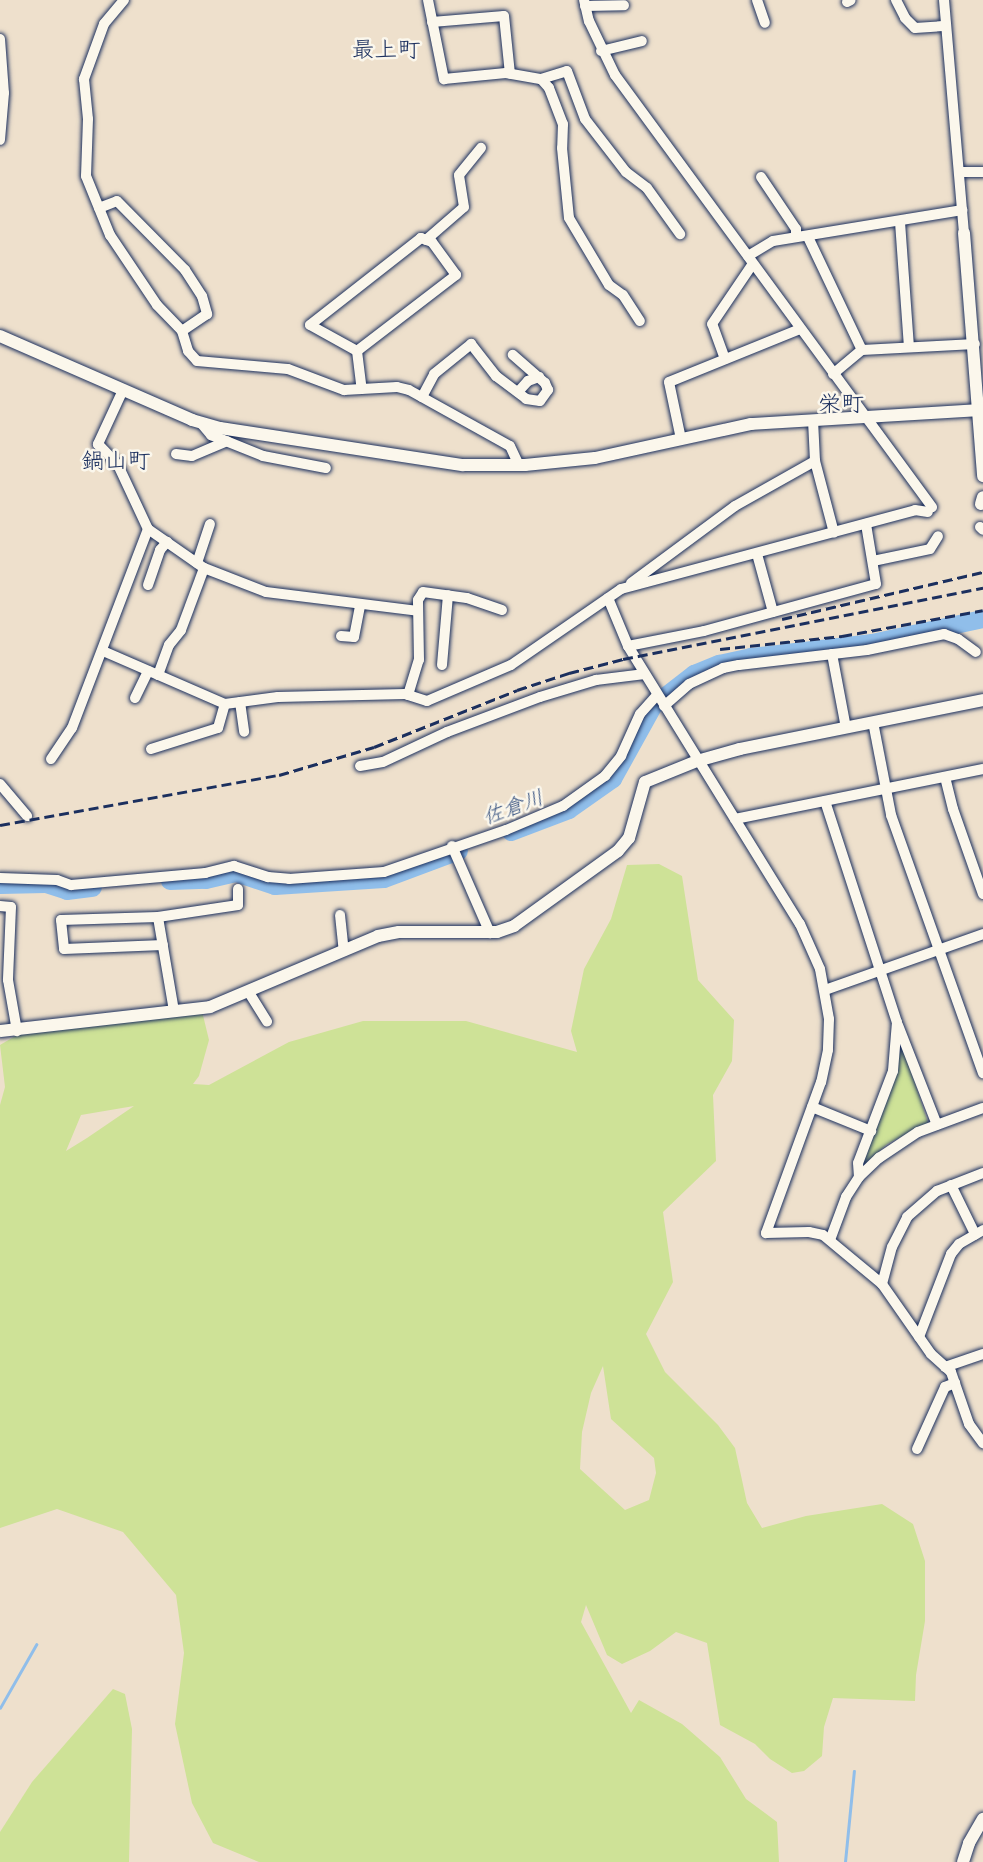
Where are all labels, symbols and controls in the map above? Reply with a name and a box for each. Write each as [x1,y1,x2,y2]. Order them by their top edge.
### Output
district label: 最上町 [352,35,420,63]
district label: 栄町 [818,389,864,417]
district label: 鍋山町 [82,446,150,474]
water label: 佐倉川 [479,784,547,830]

